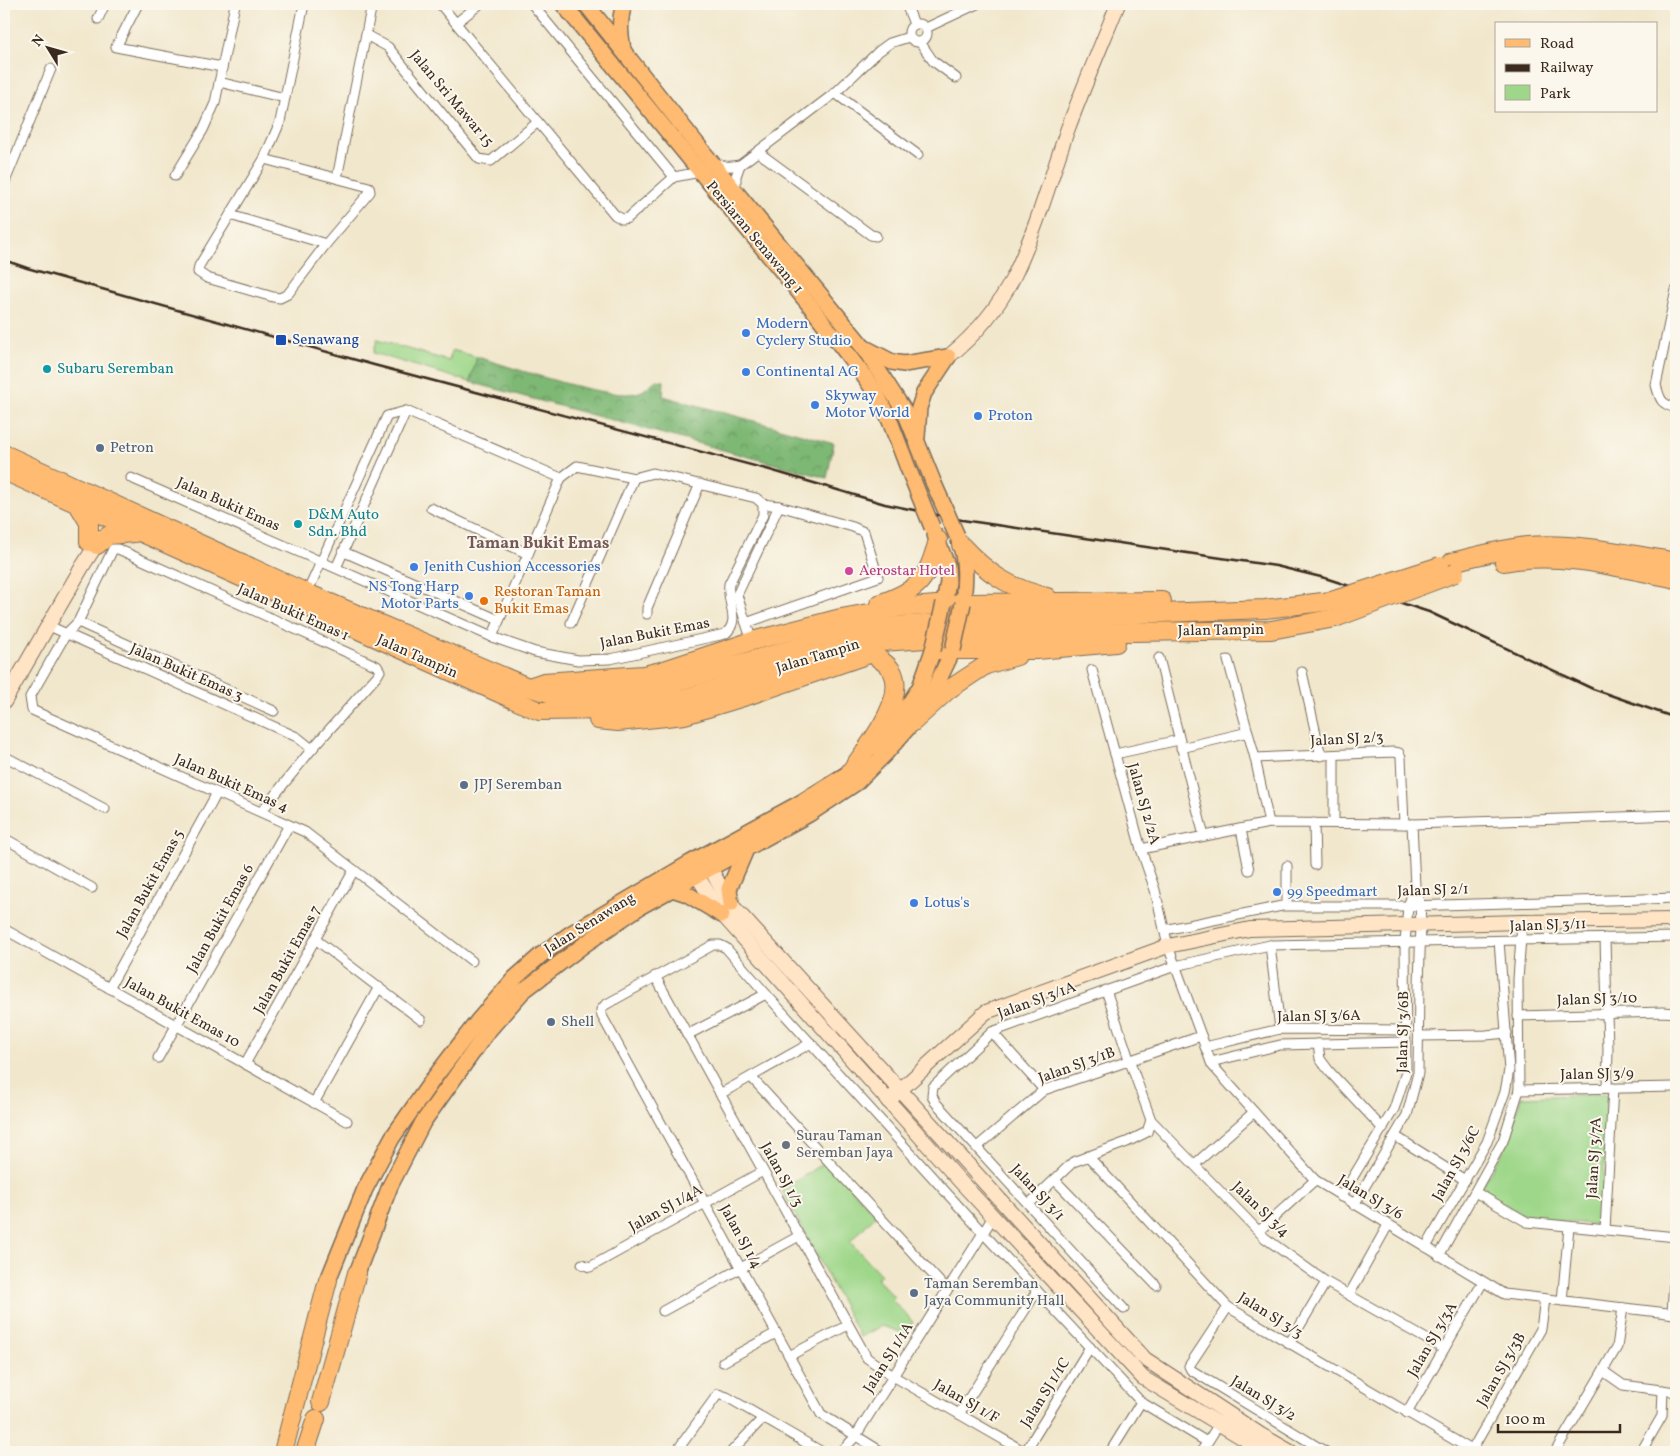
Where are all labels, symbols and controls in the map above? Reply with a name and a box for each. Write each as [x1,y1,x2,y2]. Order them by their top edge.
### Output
north arrow [22,22,72,72]
legend [1495,22,1658,112]
text: N [28,31,49,51]
text: Road [1540,34,1574,55]
street label: Jalan Sri Mawar 15 [404,46,498,152]
text: Railway [1540,58,1593,79]
text: Park [1540,84,1571,105]
street label: Persiaran Senawang 1 [700,177,808,299]
place label: Modern Cyclery Studio [756,314,851,352]
marker: Modern Cyclery Studio [740,327,752,339]
place label: Senawang [292,330,359,351]
marker: Senawang [274,333,288,347]
place label: Subaru Seremban [57,359,174,380]
place label: Continental AG [756,362,859,383]
marker: Subaru Seremban [41,363,53,375]
marker: Continental AG [740,366,752,378]
place label: Skyway Motor World [825,386,910,424]
marker: Skyway Motor World [809,399,821,411]
place label: Proton [988,406,1033,427]
marker: Proton [972,410,984,422]
place label: Petron [110,438,154,459]
marker: Petron [94,442,106,454]
street label: Jalan Bukit Emas [173,473,283,537]
place label: D&M Auto Sdn. Bhd [308,505,379,543]
marker: D&M Auto Sdn. Bhd [292,518,304,530]
district label: Taman Bukit Emas [467,533,609,555]
place label: Jenith Cushion Accessories [424,557,601,578]
marker: Jenith Cushion Accessories [408,561,420,573]
place label: Aerostar Hotel [859,561,955,582]
marker: Aerostar Hotel [843,565,855,577]
place label: NS Tong Harp Motor Parts [368,577,459,615]
street label: Jalan Bukit Emas 1 [234,579,352,647]
place label: Restoran Taman Bukit Emas [494,582,601,620]
marker: NS Tong Harp Motor Parts [463,590,475,602]
marker: Restoran Taman Bukit Emas [478,595,490,607]
street label: Jalan Bukit Emas [598,613,712,655]
street label: Jalan Tampin [1178,620,1264,642]
street label: Jalan Tampin [373,630,461,684]
street label: Jalan Tampin [774,634,862,680]
street label: Jalan Bukit Emas 3 [126,639,246,707]
street label: Jalan SJ 2/3 [1310,728,1384,752]
street label: Jalan Bukit Emas 4 [170,749,292,819]
street label: Jalan SJ 2/2A [1121,761,1165,848]
place label: JPJ Seremban [474,775,562,796]
marker: JPJ Seremban [458,779,470,791]
street label: Jalan Bukit Emas 5 [112,826,190,942]
street label: Jalan Bukit Emas 6 [182,861,260,977]
street label: Jalan SJ 2/1 [1397,879,1469,903]
place label: 99 Speedmart [1287,882,1378,903]
marker: 99 Speedmart [1271,886,1283,898]
street label: Jalan Senawang [541,888,640,960]
place label: Lotus's [924,893,970,914]
marker: Lotus's [908,897,920,909]
street label: Jalan Bukit Emas 7 [249,902,327,1018]
street label: Jalan SJ 3/11 [1509,914,1587,938]
street label: Jalan Bukit Emas 10 [120,973,244,1053]
street label: Jalan SJ 3/1A [995,977,1079,1025]
street label: Jalan SJ 3/10 [1557,988,1637,1012]
street label: Jalan SJ 3/6B [1393,991,1415,1073]
street label: Jalan SJ 3/6A [1277,1006,1361,1028]
place label: Shell [561,1012,594,1033]
marker: Shell [545,1016,557,1028]
street label: Jalan SJ 3/1B [1036,1042,1118,1090]
street label: Jalan SJ 3/9 [1560,1064,1634,1086]
street label: Jalan SJ 3/7A [1582,1116,1608,1199]
street label: Jalan SJ 3/6C [1428,1123,1486,1205]
place label: Surau Taman Seremban Jaya [796,1126,893,1164]
street label: Jalan SJ 1/3 [755,1139,807,1211]
marker: Surau Taman Seremban Jaya [780,1139,792,1151]
street label: Jalan SJ 3/1 [1005,1160,1069,1226]
street label: Jalan SJ 3/6 [1333,1170,1407,1226]
street label: Jalan SJ 3/4 [1227,1177,1293,1243]
street label: Jalan SJ 1/4A [625,1180,707,1238]
street label: Jalan SJ 1/4 [714,1201,766,1273]
place label: Taman Seremban Jaya Community Hall [924,1274,1064,1312]
marker: Taman Seremban Jaya Community Hall [908,1287,920,1299]
street label: Jalan SJ 3/3 [1234,1288,1306,1344]
street label: Jalan SJ 3/3A [1403,1298,1463,1381]
street label: Jalan SJ 1/1A [859,1318,919,1397]
street label: Jalan SJ 3/3B [1472,1329,1532,1411]
street label: Jalan SJ 1/1C [1016,1354,1076,1432]
street label: Jalan SJ 3/2 [1226,1371,1300,1427]
street label: Jalan SJ 1/F [929,1375,1003,1429]
scale bar [1498,1401,1620,1433]
text: 100 m [1505,1410,1545,1431]

